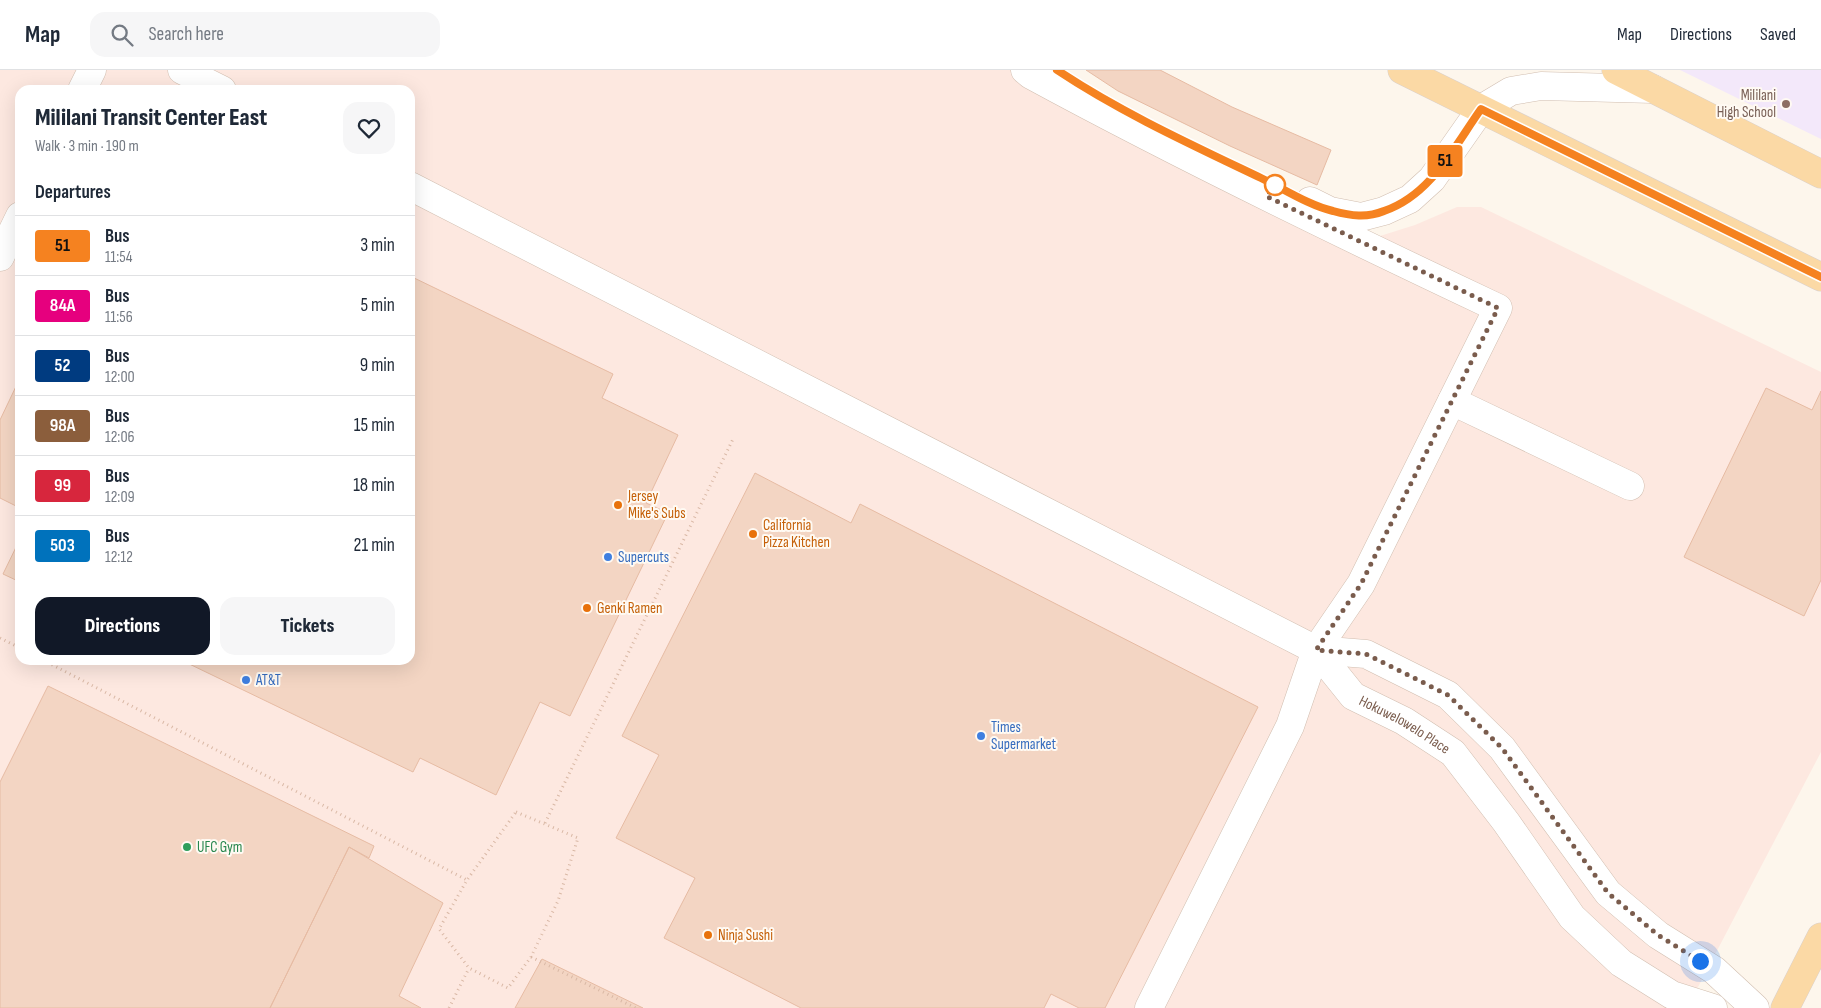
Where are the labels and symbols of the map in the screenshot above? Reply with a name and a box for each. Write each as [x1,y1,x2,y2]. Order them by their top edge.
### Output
place label: Mililani High School [1717,86,1776,122]
marker: Mililani High School [1780,98,1792,110]
line badge: 51 [1422,145,1468,177]
unlabelled marker [1264,174,1286,196]
place label: Jersey Mike's Subs [627,487,686,523]
marker: Jersey Mike's Subs [612,499,624,511]
place label: California Pizza Kitchen [763,516,830,552]
marker: California Pizza Kitchen [747,528,759,540]
place label: Supercuts [618,548,669,567]
marker: Supercuts [602,551,614,563]
place label: Genki Ramen [597,599,662,618]
marker: Genki Ramen [581,602,593,614]
place label: AT&T [255,671,281,690]
marker: AT&T [240,674,252,686]
street label: Hokuwelowelo Place [1356,691,1454,758]
place label: Times Supermarket [991,718,1056,754]
marker: Times Supermarket [975,730,987,742]
place label: UFC Gym [197,838,242,857]
marker: UFC Gym [181,841,193,853]
place label: Ninja Sushi [718,926,773,945]
marker: Ninja Sushi [702,929,714,941]
your location [1688,949,1713,974]

